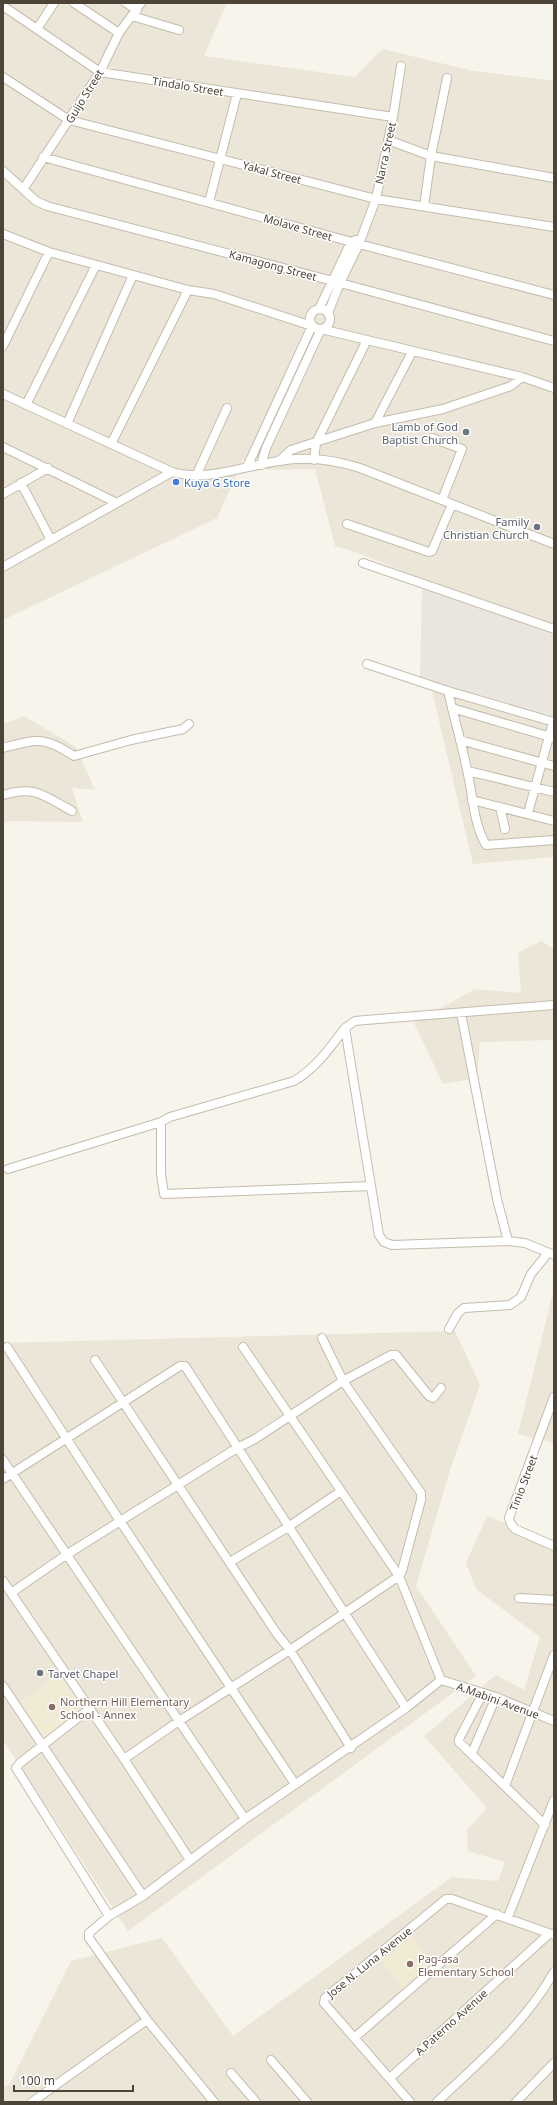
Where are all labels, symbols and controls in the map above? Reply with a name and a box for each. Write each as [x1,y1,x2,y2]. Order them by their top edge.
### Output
street label: Guijo Street [62,66,106,126]
street label: Tindalo Street [151,73,225,99]
street label: Narra Street [371,121,399,185]
street label: Yakal Street [241,157,303,187]
street label: Molave Street [262,210,334,244]
street label: Kamagong Street [228,246,318,284]
place label: Lamb of God Baptist Church [382,419,458,447]
marker: Lamb of God Baptist Church [461,427,471,437]
place label: Kuya G Store [184,475,250,490]
marker: Kuya G Store [171,477,181,487]
place label: Family Christian Church [443,514,529,542]
marker: Family Christian Church [532,522,542,532]
street label: Tinio Street [505,1453,541,1513]
place label: Tarvet Chapel [48,1666,118,1681]
marker: Tarvet Chapel [35,1668,45,1678]
street label: A.Mabini Avenue [455,1678,541,1722]
place label: Northern Hill Elementary School - Annex [60,1694,189,1722]
marker: Northern Hill Elementary School - Annex [47,1702,57,1712]
street label: Jose N. Luna Avenue [323,1923,415,2002]
place label: Pag-asa Elementary School [418,1951,514,1979]
marker: Pag-asa Elementary School [405,1959,415,1969]
street label: A.Paterno Avenue [412,1985,490,2059]
scale bar [14,2067,133,2093]
text: 100 m [20,2072,55,2089]

